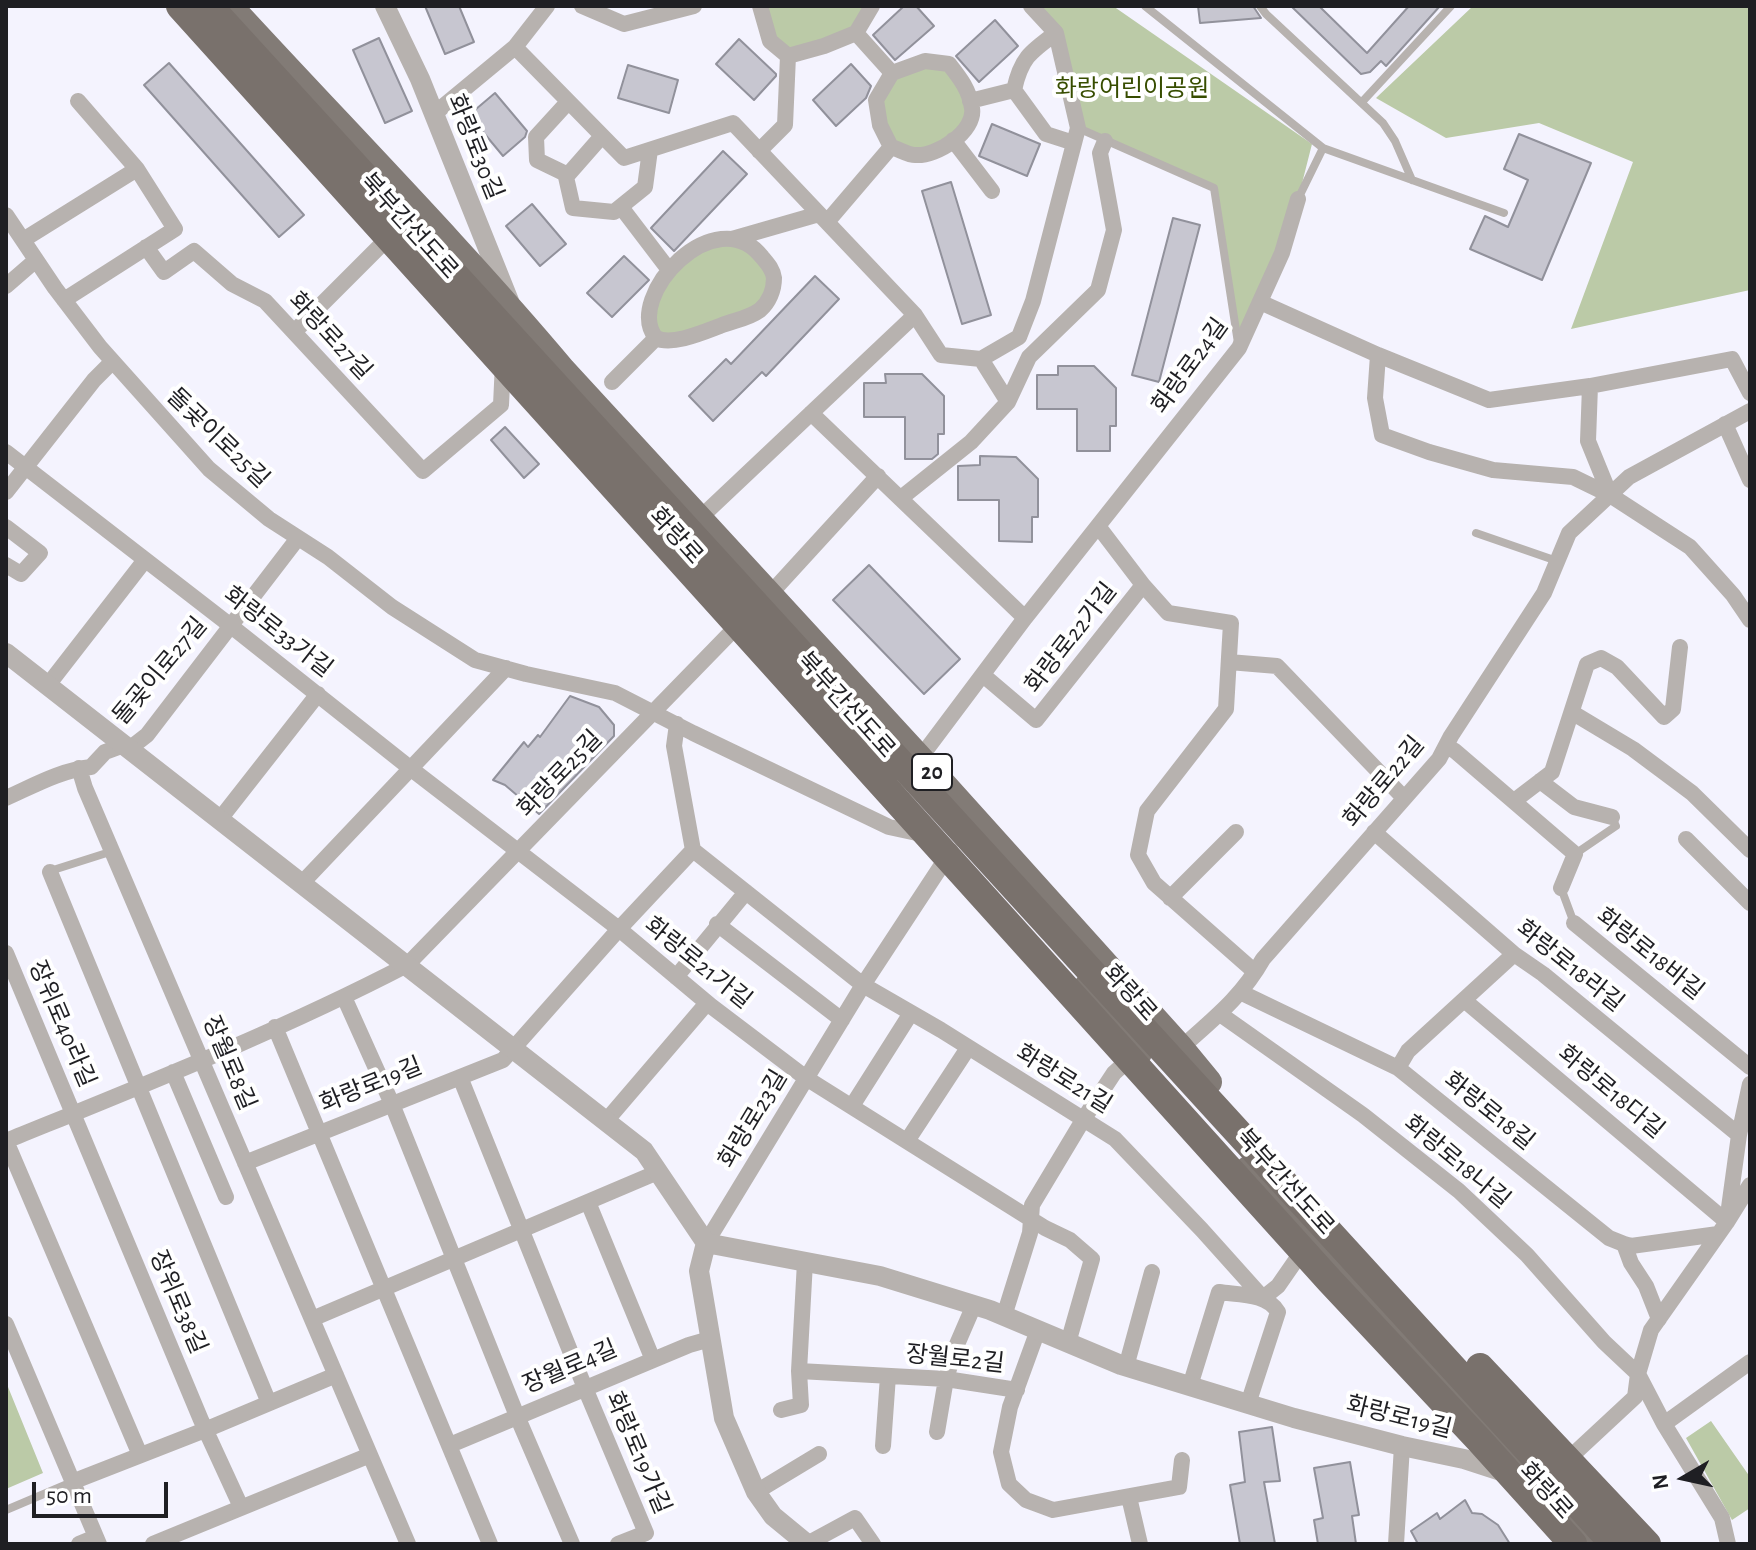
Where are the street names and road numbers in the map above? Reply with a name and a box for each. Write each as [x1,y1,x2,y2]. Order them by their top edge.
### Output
street label: 화랑로30길 [441,90,509,204]
street label: 북부간선도로 [354,167,464,285]
street label: 화랑로27길 [282,286,378,386]
street label: 화랑로24길 [1146,313,1234,419]
street label: 돌곶이로25길 [161,382,275,494]
street label: 화랑로 [643,502,709,570]
street label: 화랑로22가길 [1019,577,1123,699]
street label: 화랑로33가길 [218,581,338,683]
street label: 돌곶이로27길 [107,611,213,731]
street label: 북부간선도로 [791,646,901,764]
street label: 화랑로25길 [512,725,608,823]
street label: 화랑로22길 [1338,731,1430,833]
road number: 20 [912,754,952,790]
street label: 화랑로18바길 [1590,902,1710,1006]
street label: 화랑로21가길 [639,911,757,1015]
street label: 화랑로18라길 [1510,914,1630,1018]
street label: 장위로40라길 [22,956,102,1092]
street label: 화랑로 [1097,959,1163,1027]
street label: 장월로8길 [196,1011,262,1115]
street label: 화랑로21길 [1011,1038,1117,1120]
street label: 화랑로18다길 [1552,1039,1670,1145]
street label: 화랑로19길 [316,1051,426,1119]
street label: 화랑로23길 [713,1065,793,1173]
street label: 화랑로18길 [1438,1066,1540,1156]
street label: 화랑로18나길 [1398,1109,1516,1215]
street label: 북부간선도로 [1230,1123,1340,1241]
street label: 장위로38길 [143,1246,213,1358]
street label: 장월로4길 [518,1334,622,1400]
street label: 장월로2길 [904,1339,1006,1379]
street label: 화랑로19가길 [599,1388,677,1518]
street label: 화랑로19길 [1343,1390,1455,1444]
street label: 화랑로 [1513,1457,1579,1525]

